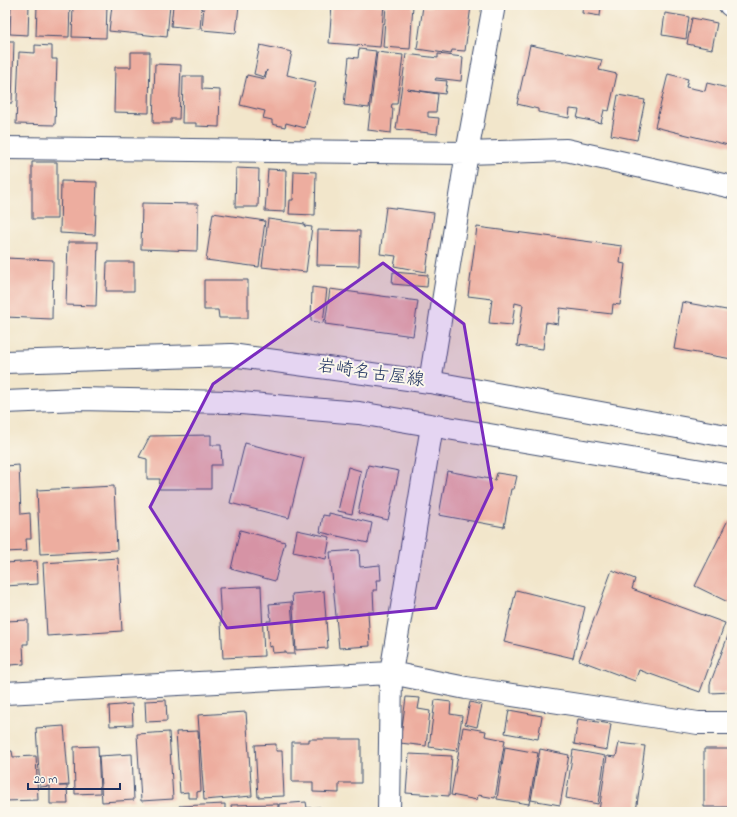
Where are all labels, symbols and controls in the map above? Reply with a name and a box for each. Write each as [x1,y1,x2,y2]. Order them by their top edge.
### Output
street label: 岩崎名古屋線 [316,354,426,394]
scale bar [28,765,120,791]
text: 20 m [34,771,57,789]

